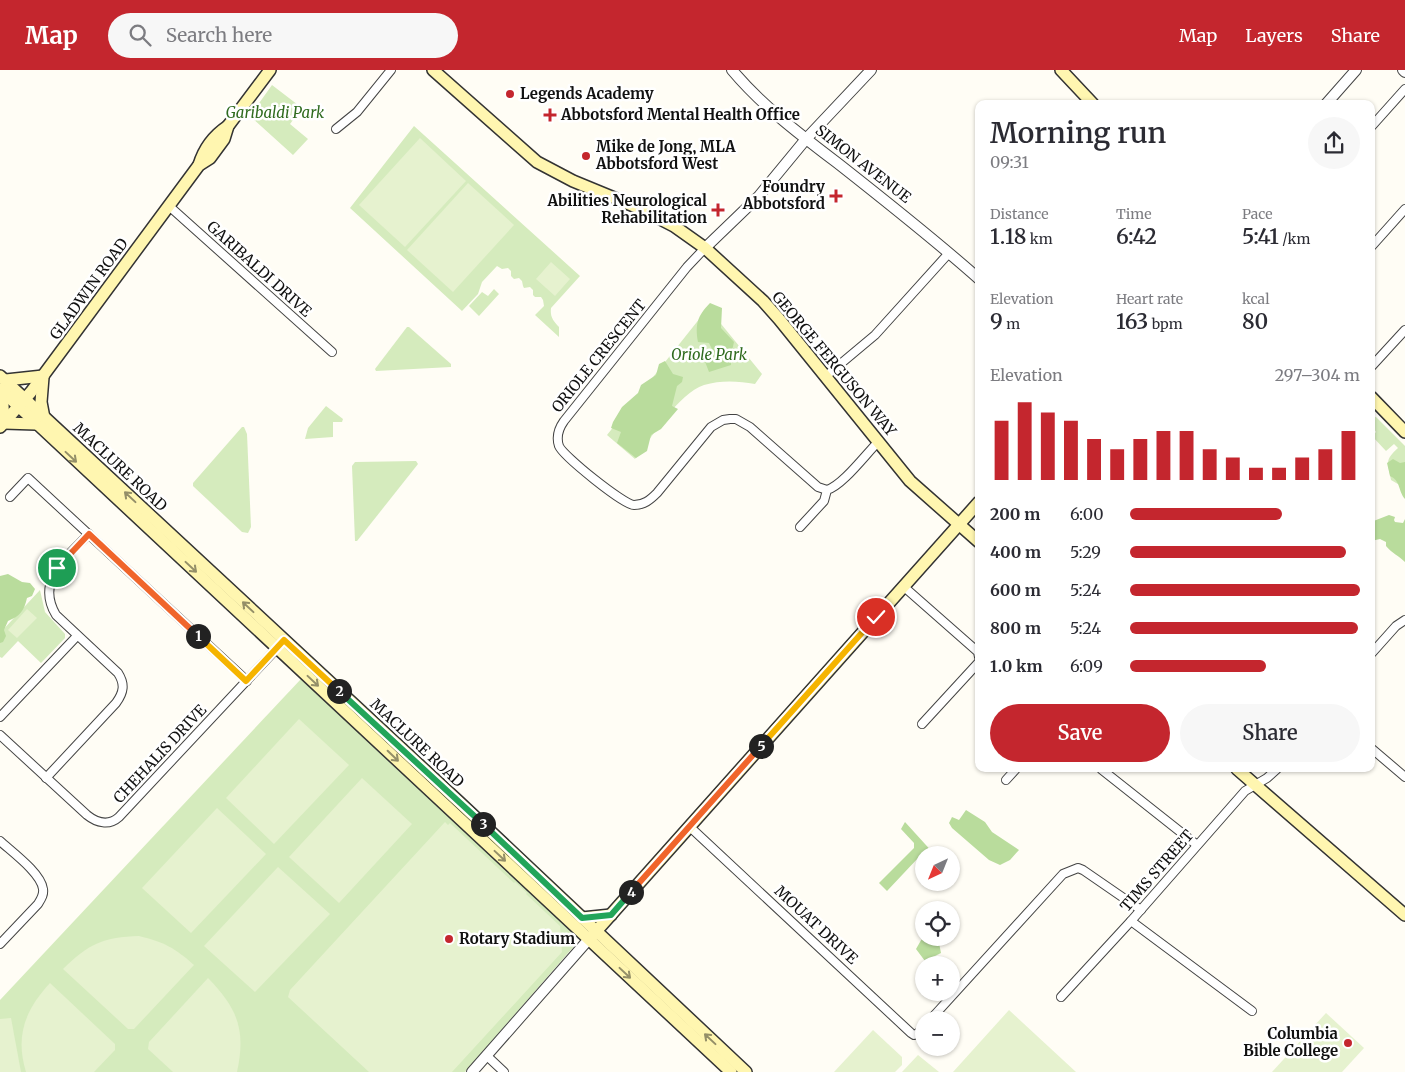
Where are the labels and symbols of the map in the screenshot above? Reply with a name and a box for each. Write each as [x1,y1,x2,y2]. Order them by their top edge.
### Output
place label: Legends Academy [520,84,654,103]
marker: Legends Academy [504,88,516,100]
park label: Garibaldi Park [226,103,325,122]
place label: Abbotsford Mental Health Office [560,105,800,124]
marker: Abbotsford Mental Health Office [543,108,557,122]
street label: SIMON AVENUE [812,120,915,207]
place label: Mike de Jong, MLA Abbotsford West [595,137,736,173]
marker: Mike de Jong, MLA Abbotsford West [580,150,592,162]
place label: Foundry Abbotsford [742,177,825,213]
marker: Foundry Abbotsford [829,189,843,203]
place label: Abilities Neurological Rehabilitation [547,191,707,227]
marker: Abilities Neurological Rehabilitation [711,203,725,217]
street label: GARIBALDI DRIVE [203,217,316,321]
street label: GLADWIN ROAD [45,234,132,343]
street label: GEORGE FERGUSON WAY [768,287,901,440]
street label: ORIOLE CRESCENT [547,295,650,416]
park label: Oriole Park [671,345,748,364]
street label: MACLURE ROAD [69,418,171,515]
one-way arrow [65,451,78,463]
one-way arrow [123,491,136,503]
pin [36,547,78,589]
one-way arrow [184,561,197,573]
pin [855,596,897,638]
one-way arrow [242,601,255,613]
pin: 1 [186,624,210,648]
one-way arrow [307,675,319,687]
pin: 2 [326,678,352,704]
street label: MACLURE ROAD [366,694,468,791]
street label: CHEHALIS DRIVE [109,700,210,807]
pin: 5 [748,734,774,758]
one-way arrow [387,750,400,762]
pin: 3 [470,812,496,836]
street label: TIMS STREET [1116,825,1198,915]
north arrow [915,846,960,891]
one-way arrow [493,850,506,862]
pin: 4 [618,880,644,904]
street label: MOUAT DRIVE [771,881,862,968]
place label: Rotary Stadium [459,929,575,948]
marker: Rotary Stadium [443,933,455,945]
one-way arrow [618,967,631,979]
place label: Columbia Bible College [1243,1024,1339,1060]
one-way arrow [704,1033,716,1045]
marker: Columbia Bible College [1342,1037,1354,1049]

